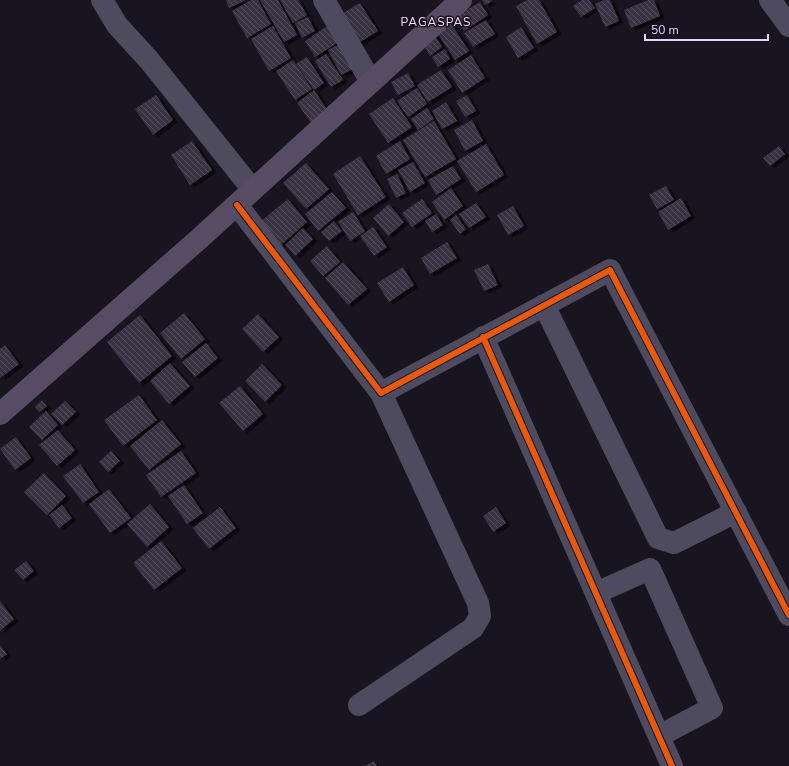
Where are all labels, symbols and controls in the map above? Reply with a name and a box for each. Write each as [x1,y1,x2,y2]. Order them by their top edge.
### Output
district label: PAGASPAS [401,14,471,30]
scale bar [645,16,768,42]
text: 50 m [651,22,679,38]

